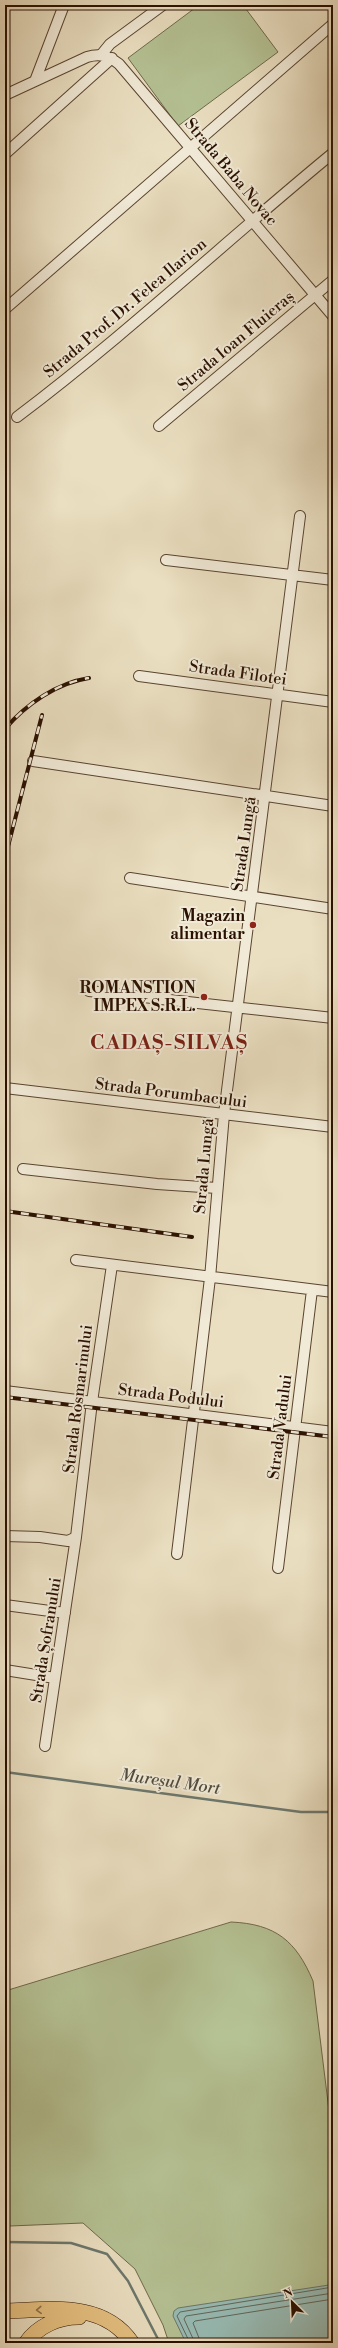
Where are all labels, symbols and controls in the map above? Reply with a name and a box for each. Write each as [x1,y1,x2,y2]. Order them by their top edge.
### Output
street label: Strada Baba Novac [180,114,282,230]
street label: Strada Prof. Dr. Felea Ilarion [39,234,211,382]
street label: Strada Ioan Fluieraș [174,286,298,396]
street label: Strada Filotei [188,656,288,690]
street label: Strada Lungă [227,794,261,893]
place label: Magazin alimentar [170,906,245,944]
marker: Magazin alimentar [248,920,258,930]
place label: ROMANSTION IMPEX S.R.L. [80,978,196,1016]
marker: ROMANSTION IMPEX S.R.L. [199,992,209,1002]
district label: CADAȘ-SILVAȘ [90,1031,248,1056]
street label: Strada Porumbacului [94,1074,248,1112]
street label: Strada Lungă [190,1116,218,1215]
street label: Strada Rosmarinului [59,1324,97,1474]
street label: Strada Vadului [264,1373,296,1481]
street label: Strada Podului [117,1380,225,1412]
street label: Strada Șofranului [26,1576,66,1704]
water label: Mureșul Mort [118,1764,222,1800]
north arrow [272,2282,312,2322]
text: N [282,2285,295,2302]
one-way arrow [36,2305,42,2314]

